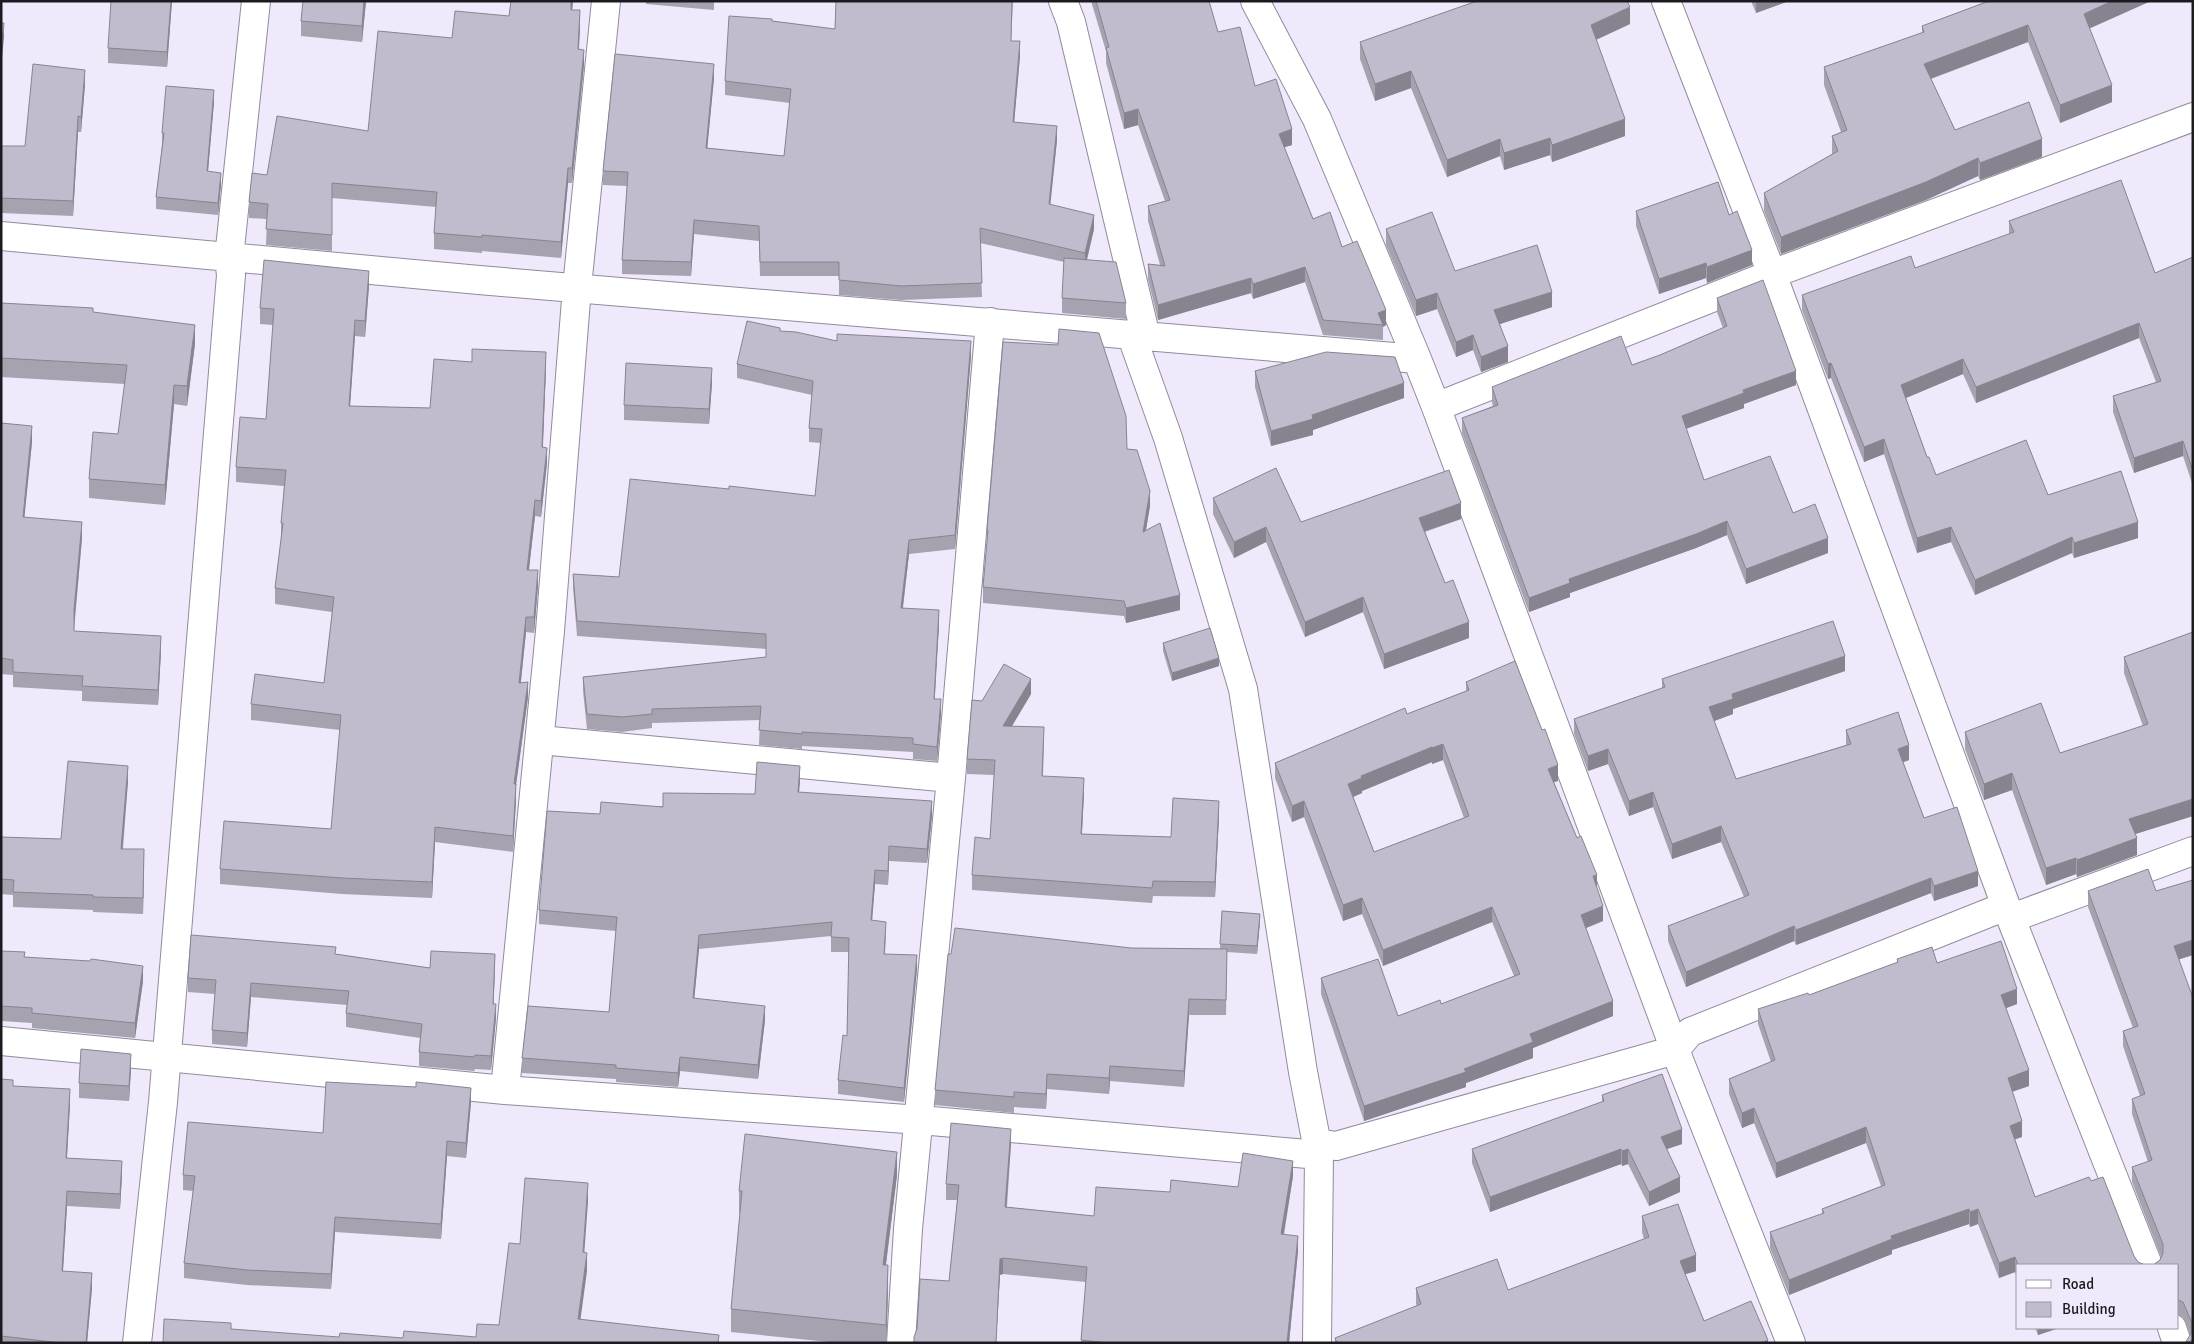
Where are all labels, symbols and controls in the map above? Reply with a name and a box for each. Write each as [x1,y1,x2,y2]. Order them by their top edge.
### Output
legend [2016,1264,2179,1329]
text: Road [2062,1275,2094,1293]
text: Building [2062,1300,2116,1318]

